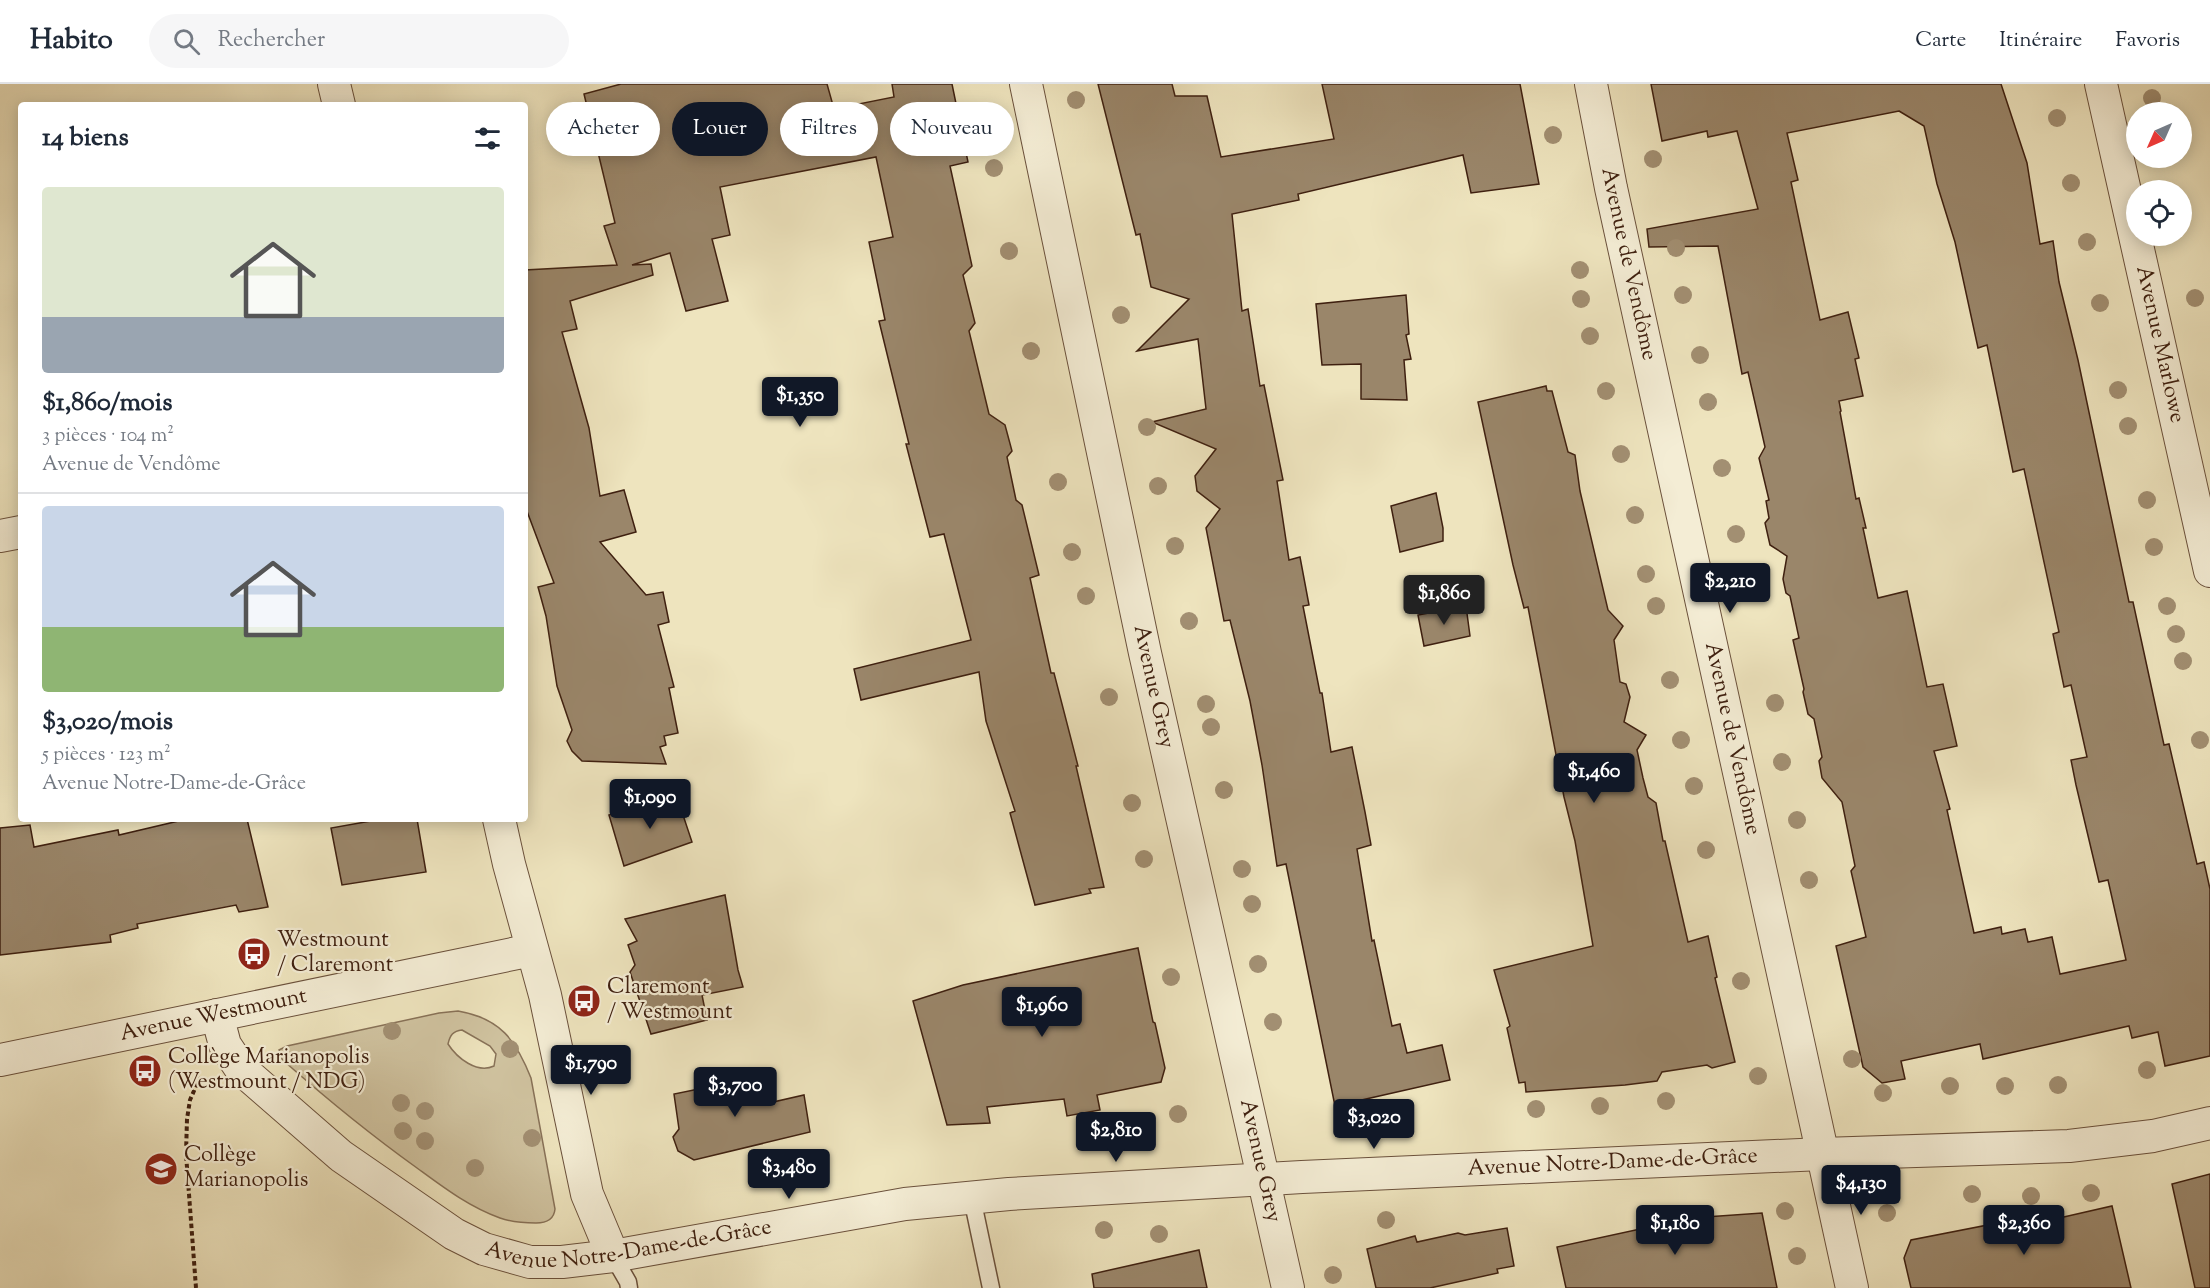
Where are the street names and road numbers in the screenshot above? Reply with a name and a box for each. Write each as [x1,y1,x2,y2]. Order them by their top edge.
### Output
street label: Avenue de Vendôme [1591,165,1664,364]
street label: Avenue Marlowe [2126,263,2192,426]
street label: Avenue Grey [1124,622,1182,752]
street label: Avenue de Vendôme [1695,640,1768,838]
street label: Avenue Westmount [117,981,310,1051]
street label: Avenue Grey [1230,1096,1289,1226]
street label: Avenue Notre-Dame-de-Grâce [1467,1141,1759,1186]
street label: Avenue Notre-Dame-de-Grâce [481,1212,774,1279]

